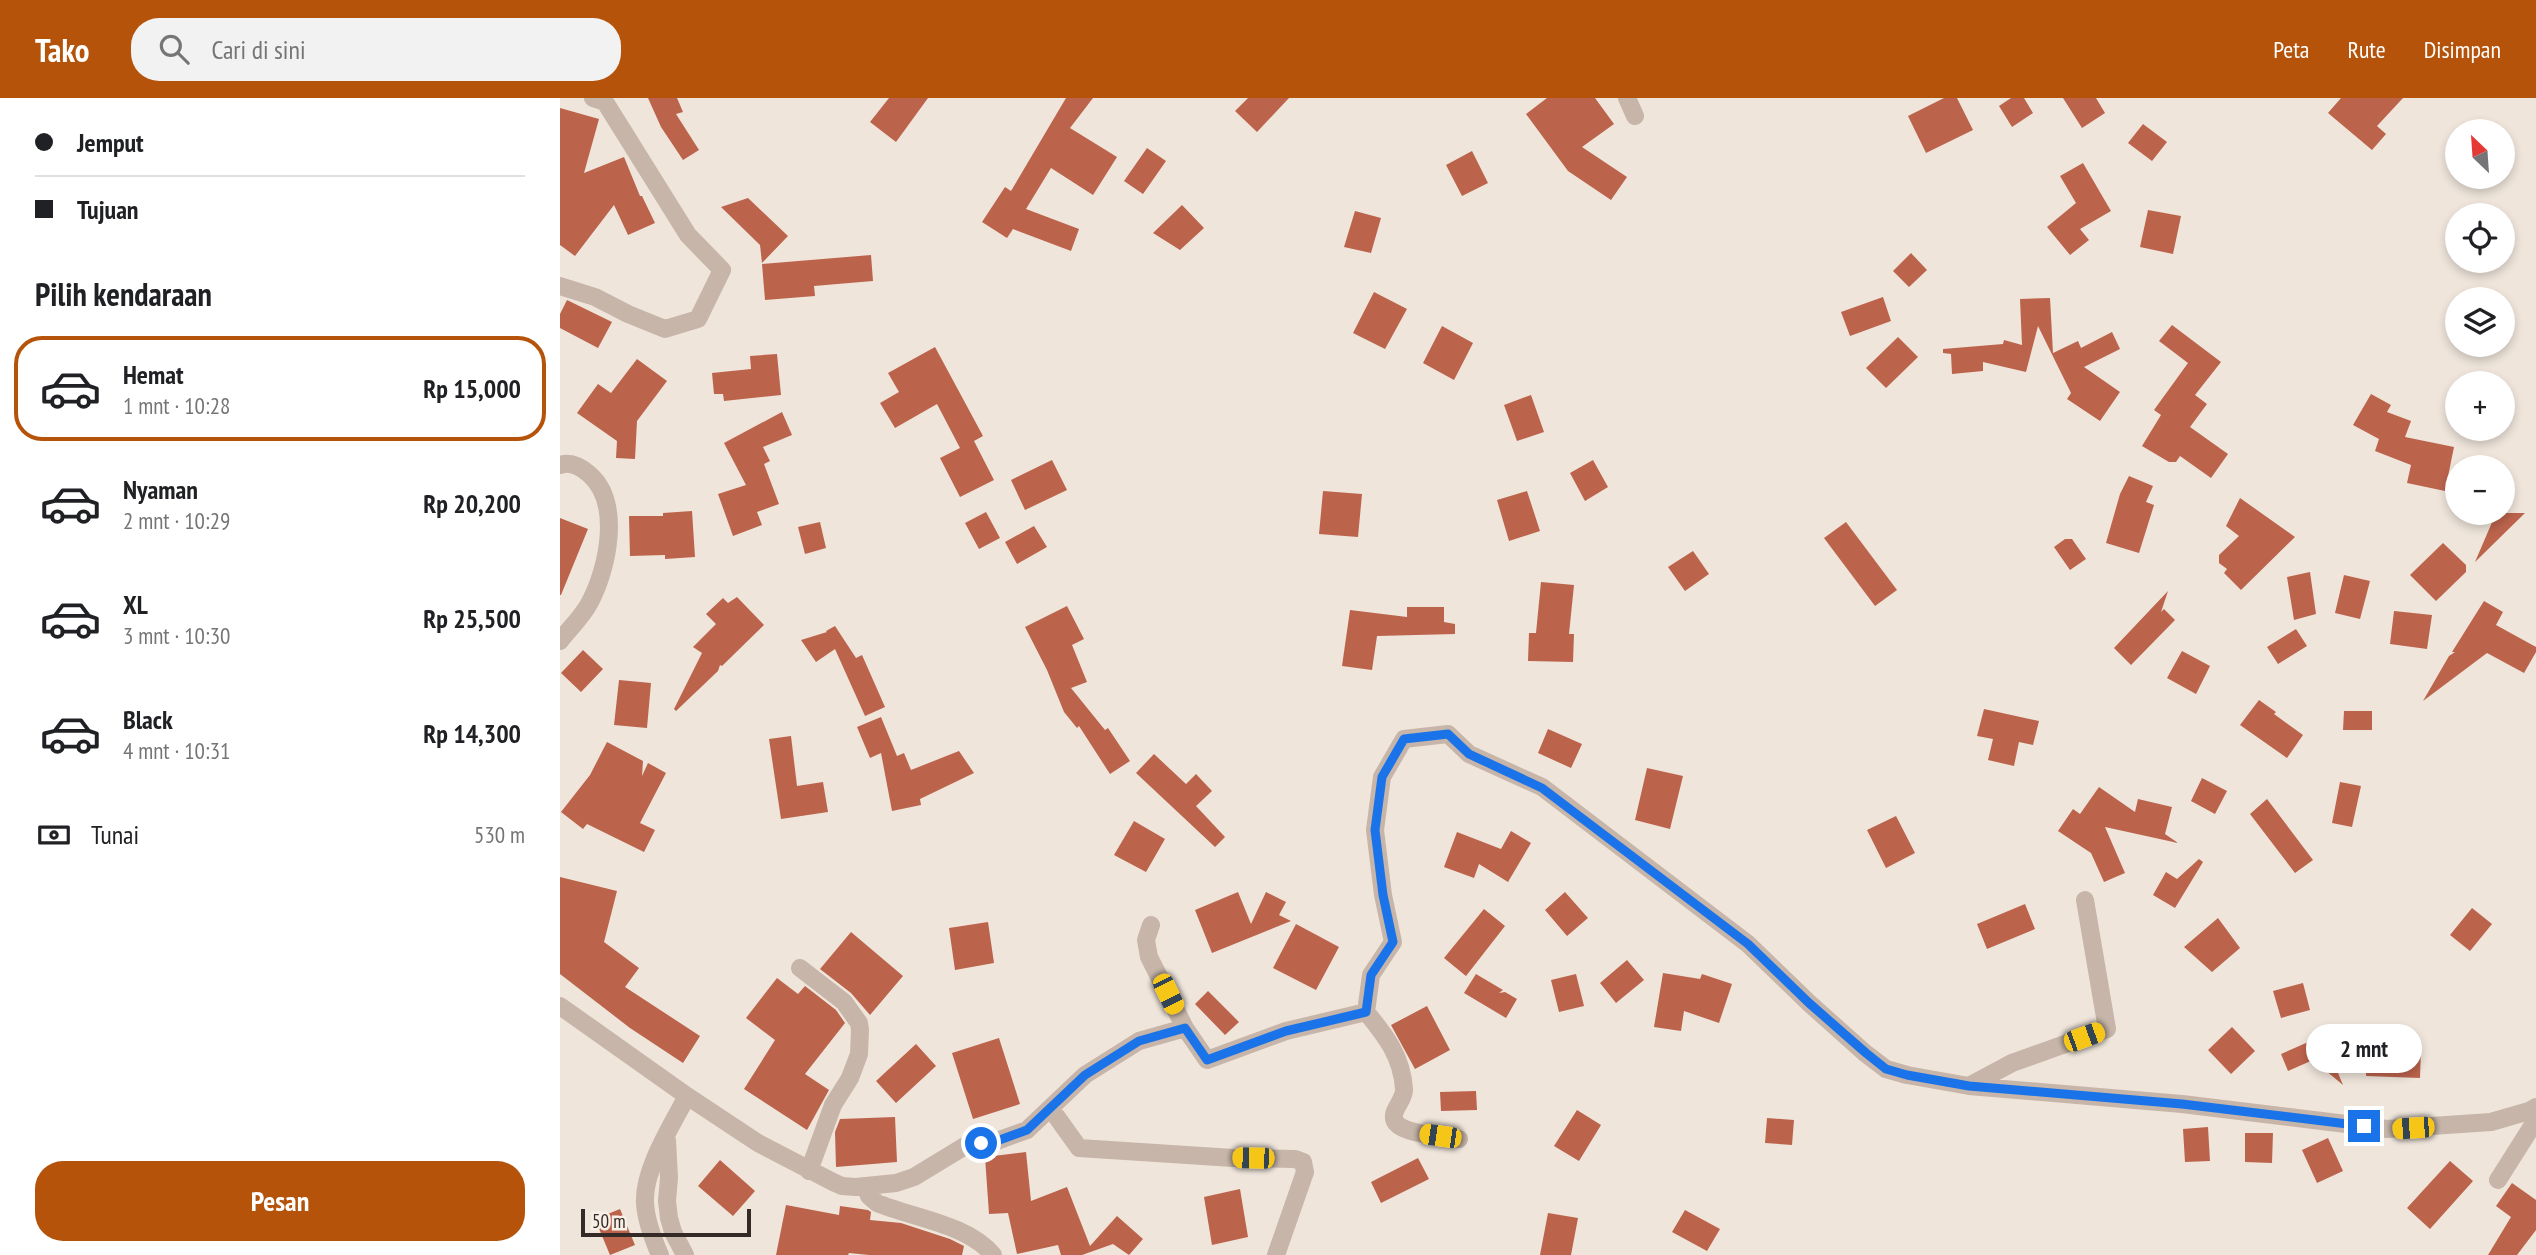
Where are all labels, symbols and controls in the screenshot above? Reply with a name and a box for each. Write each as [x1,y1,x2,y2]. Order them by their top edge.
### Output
search box [131,18,621,81]
text: Tako [35,28,89,71]
icon: search [155,30,193,68]
text: Cari di sini [211,33,306,66]
text: Peta [2273,34,2309,65]
text: Rute [2347,34,2386,65]
text: Disimpan [2424,34,2501,65]
north arrow [2445,119,2515,189]
map controls [2445,119,2515,525]
text: Jemput [77,126,144,159]
text: Tujuan [77,193,139,226]
button: locate [2445,203,2515,273]
text: Pilih kendaraan [35,273,212,315]
button: layers [2445,287,2515,357]
icon: car [39,357,102,420]
text: Hemat [123,358,184,391]
button: + [2445,371,2515,441]
text: Rp 15,000 [423,372,521,405]
text: 1 mnt · 10:28 [123,391,230,420]
button: − [2445,455,2515,525]
icon: car [39,472,102,535]
text: Nyaman [123,473,198,506]
text: Rp 20,200 [423,487,521,520]
text: 2 mnt · 10:29 [123,506,230,535]
icon: car [39,587,102,650]
text: XL [123,588,148,621]
text: Rp 25,500 [423,602,521,635]
text: 3 mnt · 10:30 [123,621,230,650]
icon: car [39,702,102,765]
text: Black [123,703,173,736]
text: Rp 14,300 [423,717,521,750]
text: 4 mnt · 10:31 [123,736,230,765]
icon: cash [35,816,73,854]
text: Tunai [91,818,139,851]
text: 530 m [474,820,525,849]
car [1150,971,1187,1017]
car [2061,1020,2108,1054]
callout: 2 mnt [2306,1024,2422,1074]
text: 2 mnt [2340,1034,2388,1063]
route end [2348,1110,2380,1142]
car [2392,1116,2435,1140]
car [1418,1123,1463,1149]
route start [965,1127,997,1159]
car [1232,1147,1275,1169]
button: Pesan [35,1161,525,1241]
scale bar [581,1206,751,1238]
text: 50 m [592,1209,626,1233]

